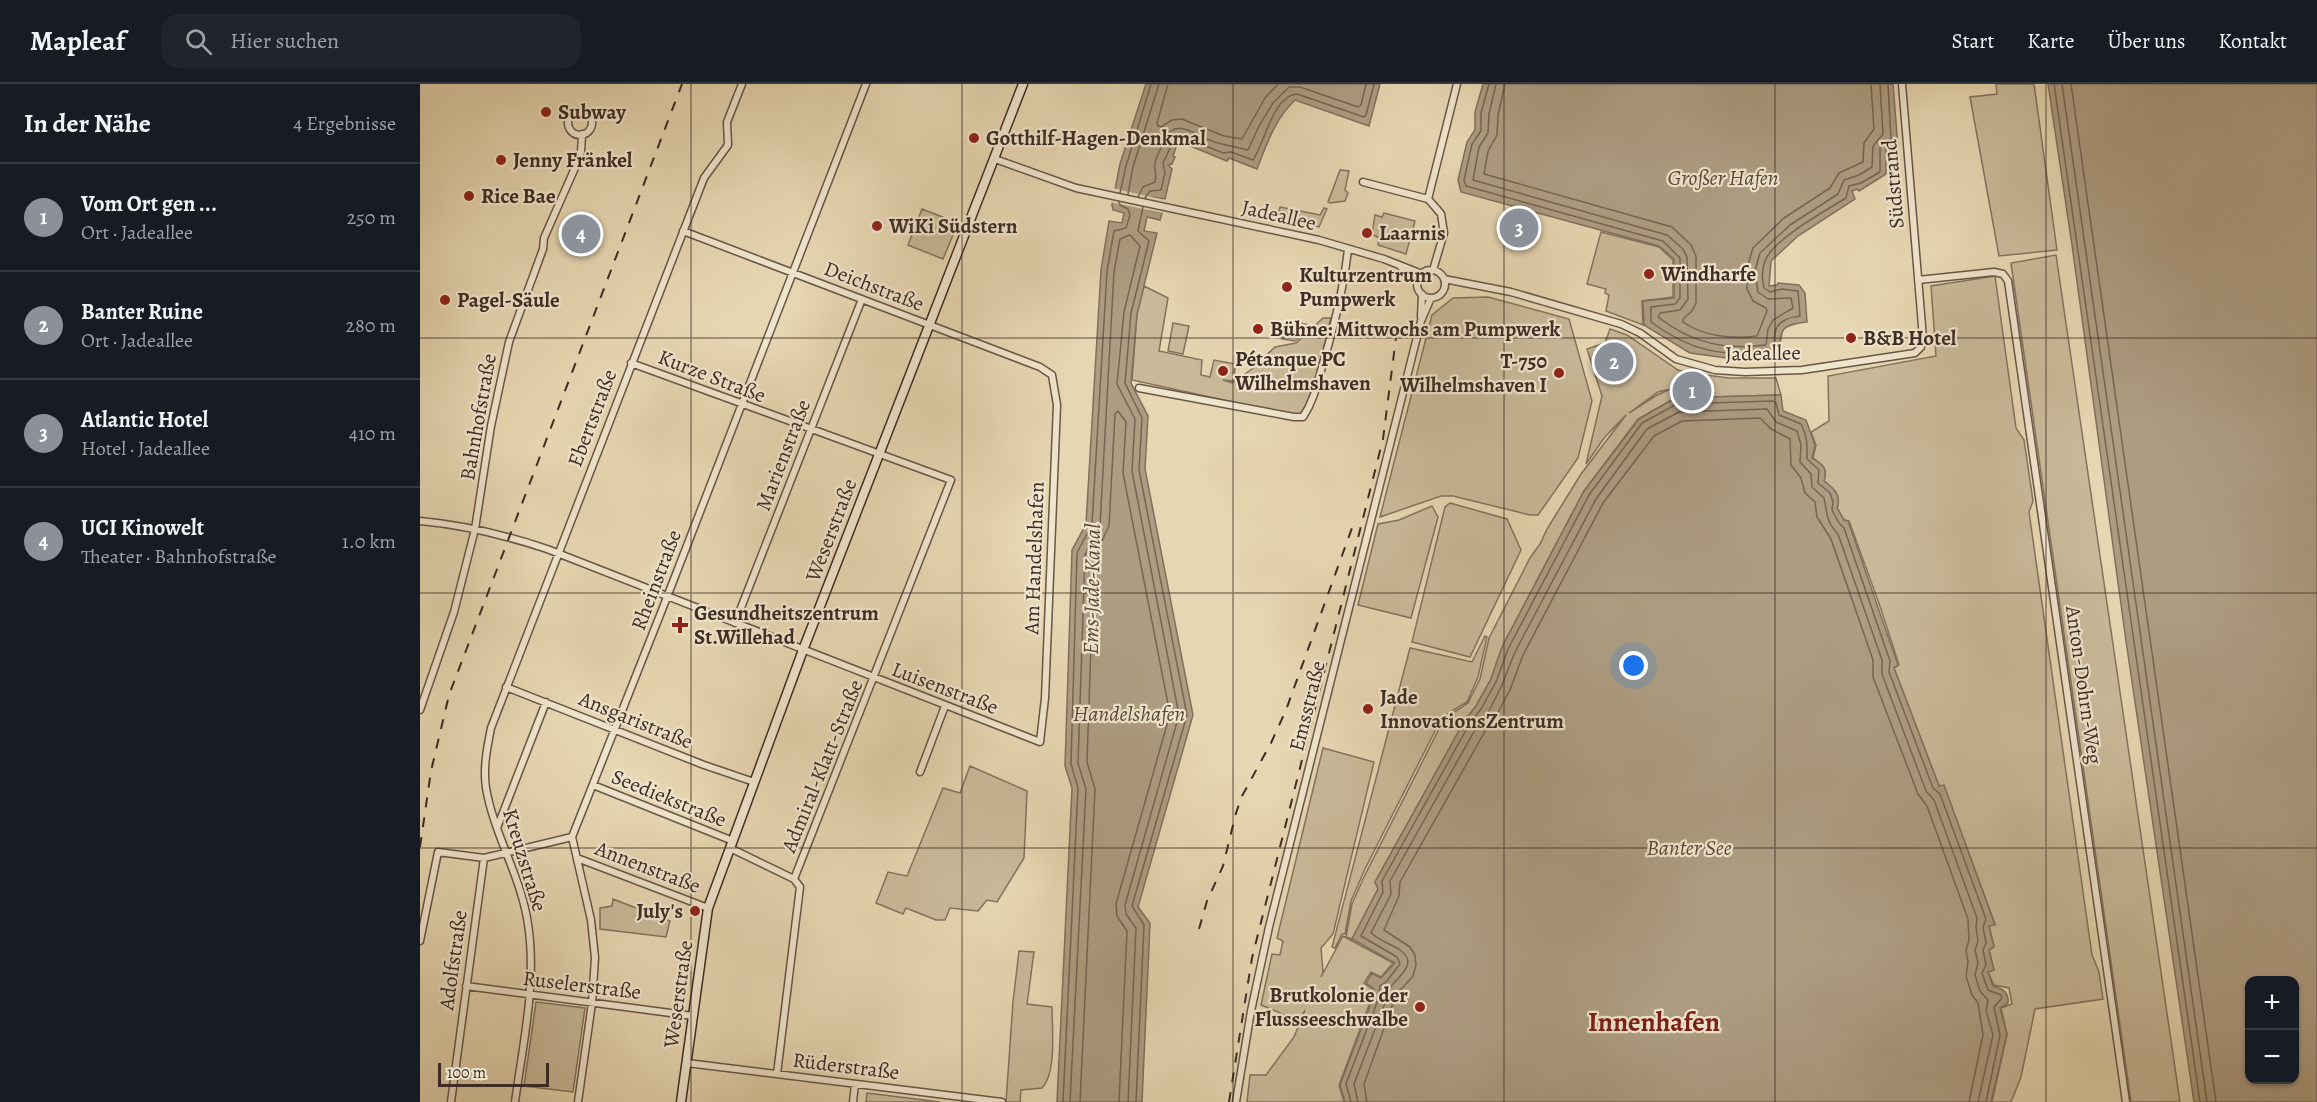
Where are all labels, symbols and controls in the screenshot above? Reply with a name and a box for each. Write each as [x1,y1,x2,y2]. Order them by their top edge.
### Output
search box [161,14,581,68]
text: Mapleaf [30,22,125,60]
icon: search [182,25,215,58]
text: Hier suchen [230,26,339,56]
text: Start [1952,27,1994,55]
text: Karte [2027,27,2075,55]
text: Über uns [2108,27,2185,55]
text: Kontakt [2218,27,2287,55]
place label: Subway [558,98,627,126]
marker: Subway [539,105,553,119]
text: In der Nähe [24,106,151,141]
text: 4 Ergebnisse [293,110,396,137]
place label: Gotthilf-Hagen-Denkmal [986,124,1206,152]
marker: Gotthilf-Hagen-Denkmal [967,131,981,145]
street label: Südstrand [1875,137,1911,230]
place label: Jenny Fränkel [513,146,633,174]
marker: Jenny Fränkel [494,153,508,167]
water label: Großer Hafen [1668,163,1779,193]
place label: Rice Bae [481,182,556,210]
text: Vom Ort gen ... [81,189,217,219]
marker: Rice Bae [462,189,476,203]
street label: Jadeallee [1239,193,1319,237]
text: 1 [40,204,47,231]
text: 250 m [347,204,396,231]
pin: 3 [1500,206,1538,250]
pin: 4 [562,212,600,256]
place label: WiKi Südstern [888,212,1018,240]
text: Ort · Jadeallee [81,219,193,246]
marker: WiKi Südstern [870,219,884,233]
place label: Laarnis [1379,219,1446,247]
marker: Laarnis [1360,226,1374,240]
street label: Deichstraße [820,254,928,318]
place label: Windharfe [1660,260,1757,288]
place label: Kulturzentrum Pumpwerk [1299,261,1433,313]
marker: Windharfe [1642,267,1656,281]
marker: Kulturzentrum Pumpwerk [1280,280,1294,294]
place label: Pagel-Säule [457,286,560,314]
marker: Pagel-Säule [438,293,452,307]
text: Banter Ruine [81,297,203,327]
text: 2 [39,312,48,339]
text: 280 m [346,312,396,339]
place label: Bühne: Mittwochs am Pumpwerk [1270,315,1560,343]
marker: Bühne: Mittwochs am Pumpwerk [1251,322,1265,336]
place label: B&B Hotel [1863,324,1957,352]
text: Ort · Jadeallee [81,327,193,354]
marker: B&B Hotel [1844,331,1858,345]
street label: Jadeallee [1725,338,1801,368]
pin: 2 [1594,340,1634,384]
street label: Kurze Straße [654,343,770,409]
place label: Pétanque PC Wilhelmshaven [1234,345,1371,397]
place label: T-750 Wilhelmshaven I [1399,347,1547,399]
street label: Bahnhofstraße [453,351,503,483]
marker: Pétanque PC Wilhelmshaven [1216,364,1230,378]
street label: Ebertstraße [561,365,623,471]
marker: T-750 Wilhelmshaven I [1552,366,1566,380]
pin: 1 [1672,368,1712,414]
street label: Marienstraße [749,395,817,515]
text: Atlantic Hotel [81,405,208,435]
text: 3 [39,420,48,447]
text: 410 m [349,420,396,447]
text: Hotel · Jadeallee [81,435,210,462]
street label: Weserstraße [798,475,863,586]
street label: Am Handelshafen [1017,481,1051,636]
text: UCI Kinowelt [81,513,204,543]
water label: Ems-Jade-Kanal [1076,523,1108,655]
street label: Rheinstraße [624,526,688,634]
text: 4 [39,528,48,555]
text: 1.0 km [342,528,396,555]
text: Theater · Bahnhofstraße [81,543,277,570]
place label: Gesundheitszentrum St.Willehad [694,599,879,651]
street label: Anton-Dohrn-Weg [2059,603,2109,766]
marker: Gesundheitszentrum St.Willehad [671,616,689,634]
your location [1619,651,1648,680]
street label: Luisenstraße [888,655,1002,721]
street label: Emsstraße [1282,658,1332,754]
street label: Admiral-Klatt-Straße [774,675,869,858]
place label: Jade InnovationsZentrum [1380,683,1564,735]
street label: Ansgaristraße [574,684,697,756]
water label: Handelshafen [1073,699,1185,729]
marker: Jade InnovationsZentrum [1361,702,1375,716]
street label: Seediekstraße [607,762,731,834]
street label: Kreuzstraße [496,805,554,915]
water label: Banter See [1646,833,1732,863]
street label: Annenstraße [590,834,705,900]
place label: July's [636,897,683,925]
marker: July's [688,904,702,918]
street label: Adolfstraße [432,908,474,1013]
street label: Weserstraße [656,939,699,1050]
street label: Ruselerstraße [521,964,643,1006]
map controls [2245,976,2299,1084]
button: + [2245,976,2299,1030]
place label: Brutkolonie der Flussseeschwalbe [1255,981,1408,1033]
marker: Brutkolonie der Flussseeschwalbe [1413,1000,1427,1014]
district label: Innenhafen [1588,1004,1720,1040]
button: − [2245,1030,2299,1084]
street label: Rüderstraße [791,1046,901,1086]
scale bar [438,1060,549,1088]
text: 100 m [447,1062,486,1084]

